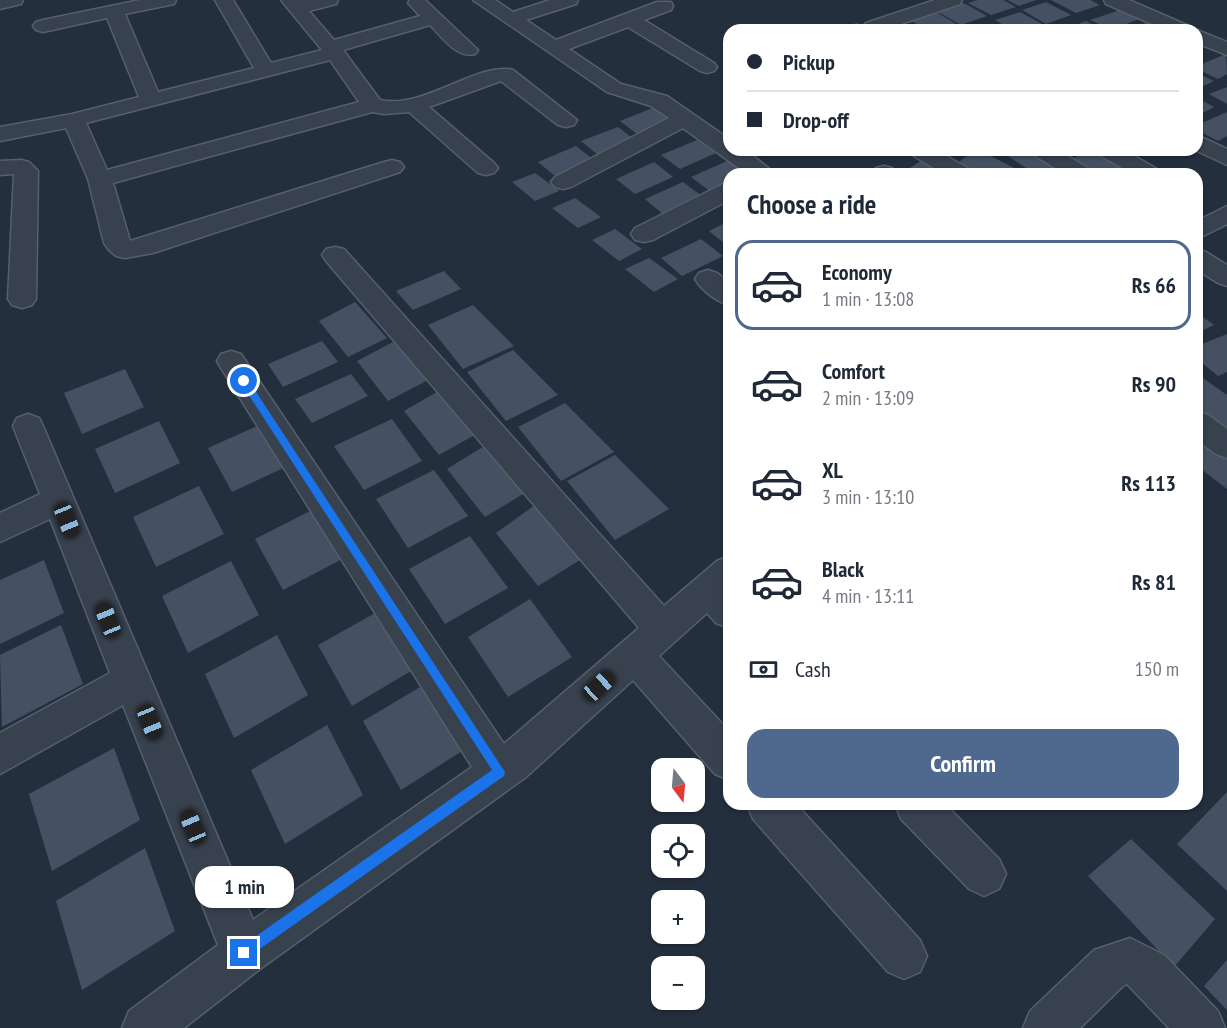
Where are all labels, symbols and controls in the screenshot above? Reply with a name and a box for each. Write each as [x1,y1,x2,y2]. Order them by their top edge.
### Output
text: Pickup [783,48,835,76]
text: Drop-off [783,106,849,134]
text: Choose a ride [747,187,876,221]
icon: car [750,258,804,312]
text: Economy [822,258,892,286]
text: Rs 66 [1132,271,1176,299]
text: 1 min · 13:08 [822,286,914,312]
icon: car [750,357,804,411]
text: Comfort [822,357,885,385]
route start [230,367,257,394]
text: Rs 90 [1132,370,1176,398]
text: 2 min · 13:09 [822,385,914,411]
icon: car [750,456,804,510]
text: XL [822,456,843,484]
text: Rs 113 [1121,469,1176,497]
text: 3 min · 13:10 [822,484,914,510]
car [52,500,82,540]
icon: car [750,555,804,609]
text: Black [822,555,864,583]
text: Rs 81 [1132,568,1176,596]
text: 4 min · 13:11 [822,583,914,609]
car [93,600,123,640]
icon: cash [747,653,780,686]
text: Cash [795,655,831,683]
text: 150 m [1135,656,1179,682]
car [580,667,618,705]
car [135,702,165,742]
button: Confirm [747,729,1179,798]
north arrow [651,758,705,812]
map controls [651,758,705,1010]
car [178,807,208,847]
button: locate [651,824,705,878]
callout: 1 min [194,866,294,908]
text: 1 min [224,874,265,900]
button: + [651,890,705,944]
route end [230,939,257,966]
button: − [651,956,705,1010]

